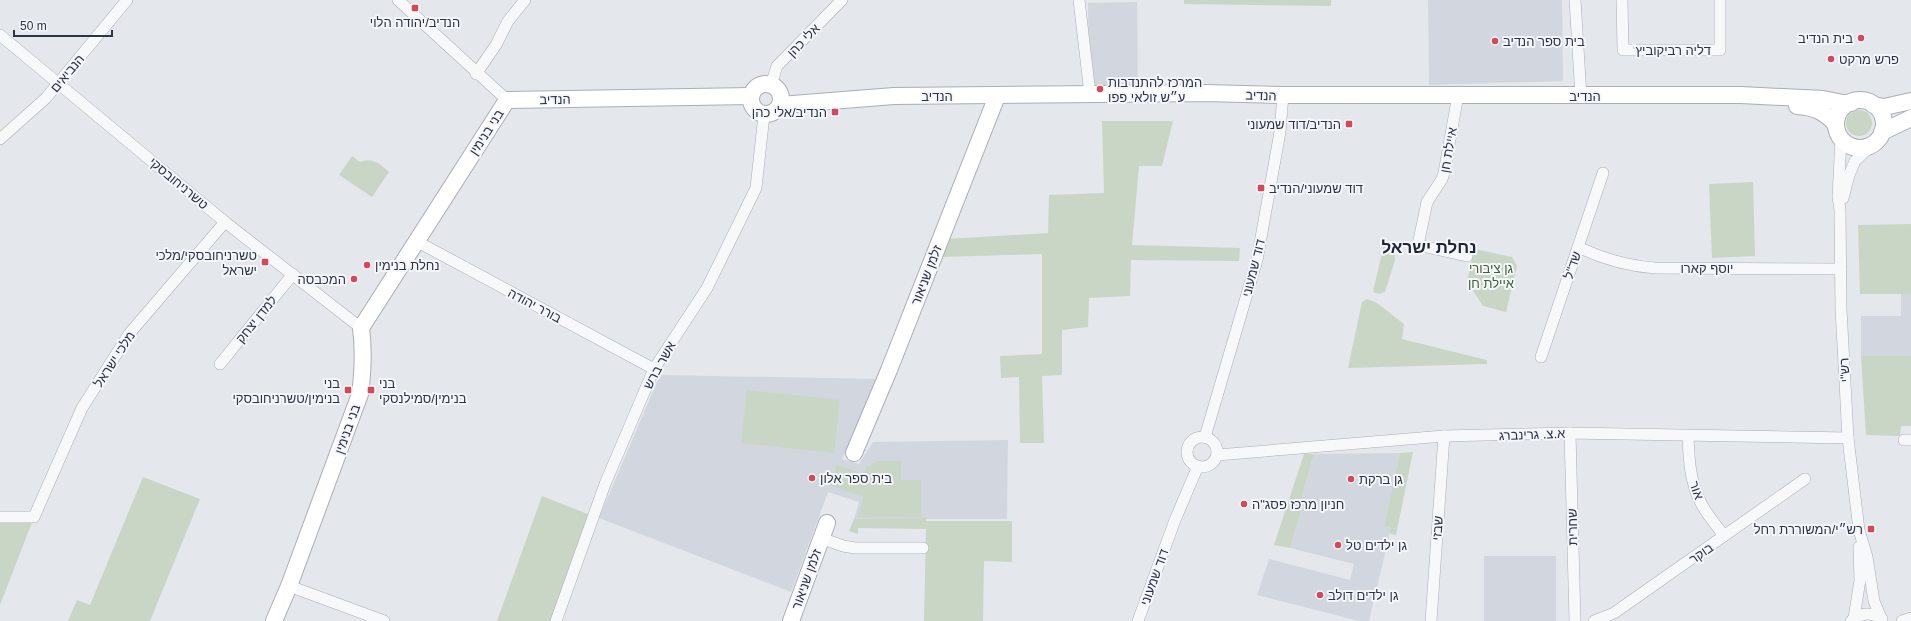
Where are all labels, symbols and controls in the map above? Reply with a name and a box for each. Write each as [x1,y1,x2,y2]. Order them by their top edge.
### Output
marker: הנדיב/יהודה הלוי [410,3,420,13]
scale bar [14,12,112,38]
place label: הנדיב/יהודה הלוי [370,15,460,30]
text: 50 m [20,19,47,33]
street label: אלי כהן [784,21,823,60]
place label: בית הנדיב [1798,31,1853,46]
marker: בית הנדיב [1856,33,1866,43]
place label: בית ספר הנדיב [1503,34,1585,49]
marker: בית ספר הנדיב [1490,36,1500,46]
street label: 'דליה רביקוביץ [1633,43,1711,58]
street label: הנביאים [47,51,87,95]
place label: פרש מרקט [1839,52,1899,67]
marker: פרש מרקט [1826,54,1836,64]
place label: המרכז להתנדבות ע״ש זולאי פפו [1108,75,1202,105]
marker: המרכז להתנדבות ע״ש זולאי פפו [1095,84,1105,94]
street label: הנדיב [1245,87,1277,104]
street label: הנדיב [921,89,953,104]
street label: הנדיב [1569,89,1601,104]
street label: הנדיב [539,92,571,107]
place label: הנדיב/אלי כהן [752,105,827,120]
street label: בני בנימין [466,106,507,158]
marker: הנדיב/אלי כהן [830,107,840,117]
place label: הנדיב/דוד שמעוני [1247,117,1341,132]
marker: הנדיב/דוד שמעוני [1344,119,1354,129]
street label: איילת חן [1437,126,1460,174]
street label: טשרניחובסקי [146,154,211,212]
place label: דוד שמעוני/הנדיב [1269,181,1363,196]
marker: דוד שמעוני/הנדיב [1256,183,1266,193]
street label: דוד שמעוני [1239,238,1268,299]
district label: נחלת ישראל [1381,238,1477,257]
street label: זלמן שניאור [908,242,945,307]
place label: טשרניחובסקי/מלכי ישראל [155,248,257,278]
street label: שד"ל [1561,249,1584,281]
marker: טשרניחובסקי/מלכי ישראל [260,257,270,267]
place label: נחלת בנימין [375,258,439,273]
marker: נחלת בנימין [362,260,372,270]
park label: גן ציבורי איילת חן [1468,261,1514,291]
street label: יוסף קארו [1680,261,1734,276]
place label: המכבסה [298,272,346,287]
marker: המכבסה [349,274,359,284]
street label: בורר יהודה [505,285,564,326]
street label: למדן יצחק [233,293,280,346]
street label: מלכי ישראל [91,328,138,390]
street label: אשר ברש [640,339,679,392]
street label: רש"י [1836,357,1853,383]
place label: בני בנימין/טשרניחובסקי [232,376,340,406]
place label: בני בנימין/סמילנסקי [379,376,467,406]
marker: בני בנימין/טשרניחובסקי [343,385,353,395]
marker: בני בנימין/סמילנסקי [366,385,376,395]
street label: בני בנימין [332,402,363,456]
street label: א.צ. גרינברג [1499,426,1566,443]
place label: בית ספר אלון [820,471,892,486]
place label: גן ברקת [1359,472,1403,487]
marker: בית ספר אלון [807,473,817,483]
marker: גן ברקת [1346,474,1356,484]
street label: אור [1686,479,1707,501]
place label: חניון מרכז פסג"ה [1252,497,1344,512]
marker: חניון מרכז פסג"ה [1239,499,1249,509]
street label: שחרית [1565,508,1580,546]
street label: שבזי [1429,515,1446,541]
place label: רש״י/המשוררת רחל [1754,522,1863,537]
marker: רש״י/המשוררת רחל [1866,524,1876,534]
place label: גן ילדים טל [1346,538,1407,553]
marker: גן ילדים טל [1333,540,1343,550]
street label: בוקר [1686,540,1716,567]
street label: זלמן שניאור [789,546,825,611]
street label: דוד שמעוני [1137,547,1172,607]
place label: גן ילדים דולב [1328,588,1399,603]
marker: גן ילדים דולב [1315,590,1325,600]

